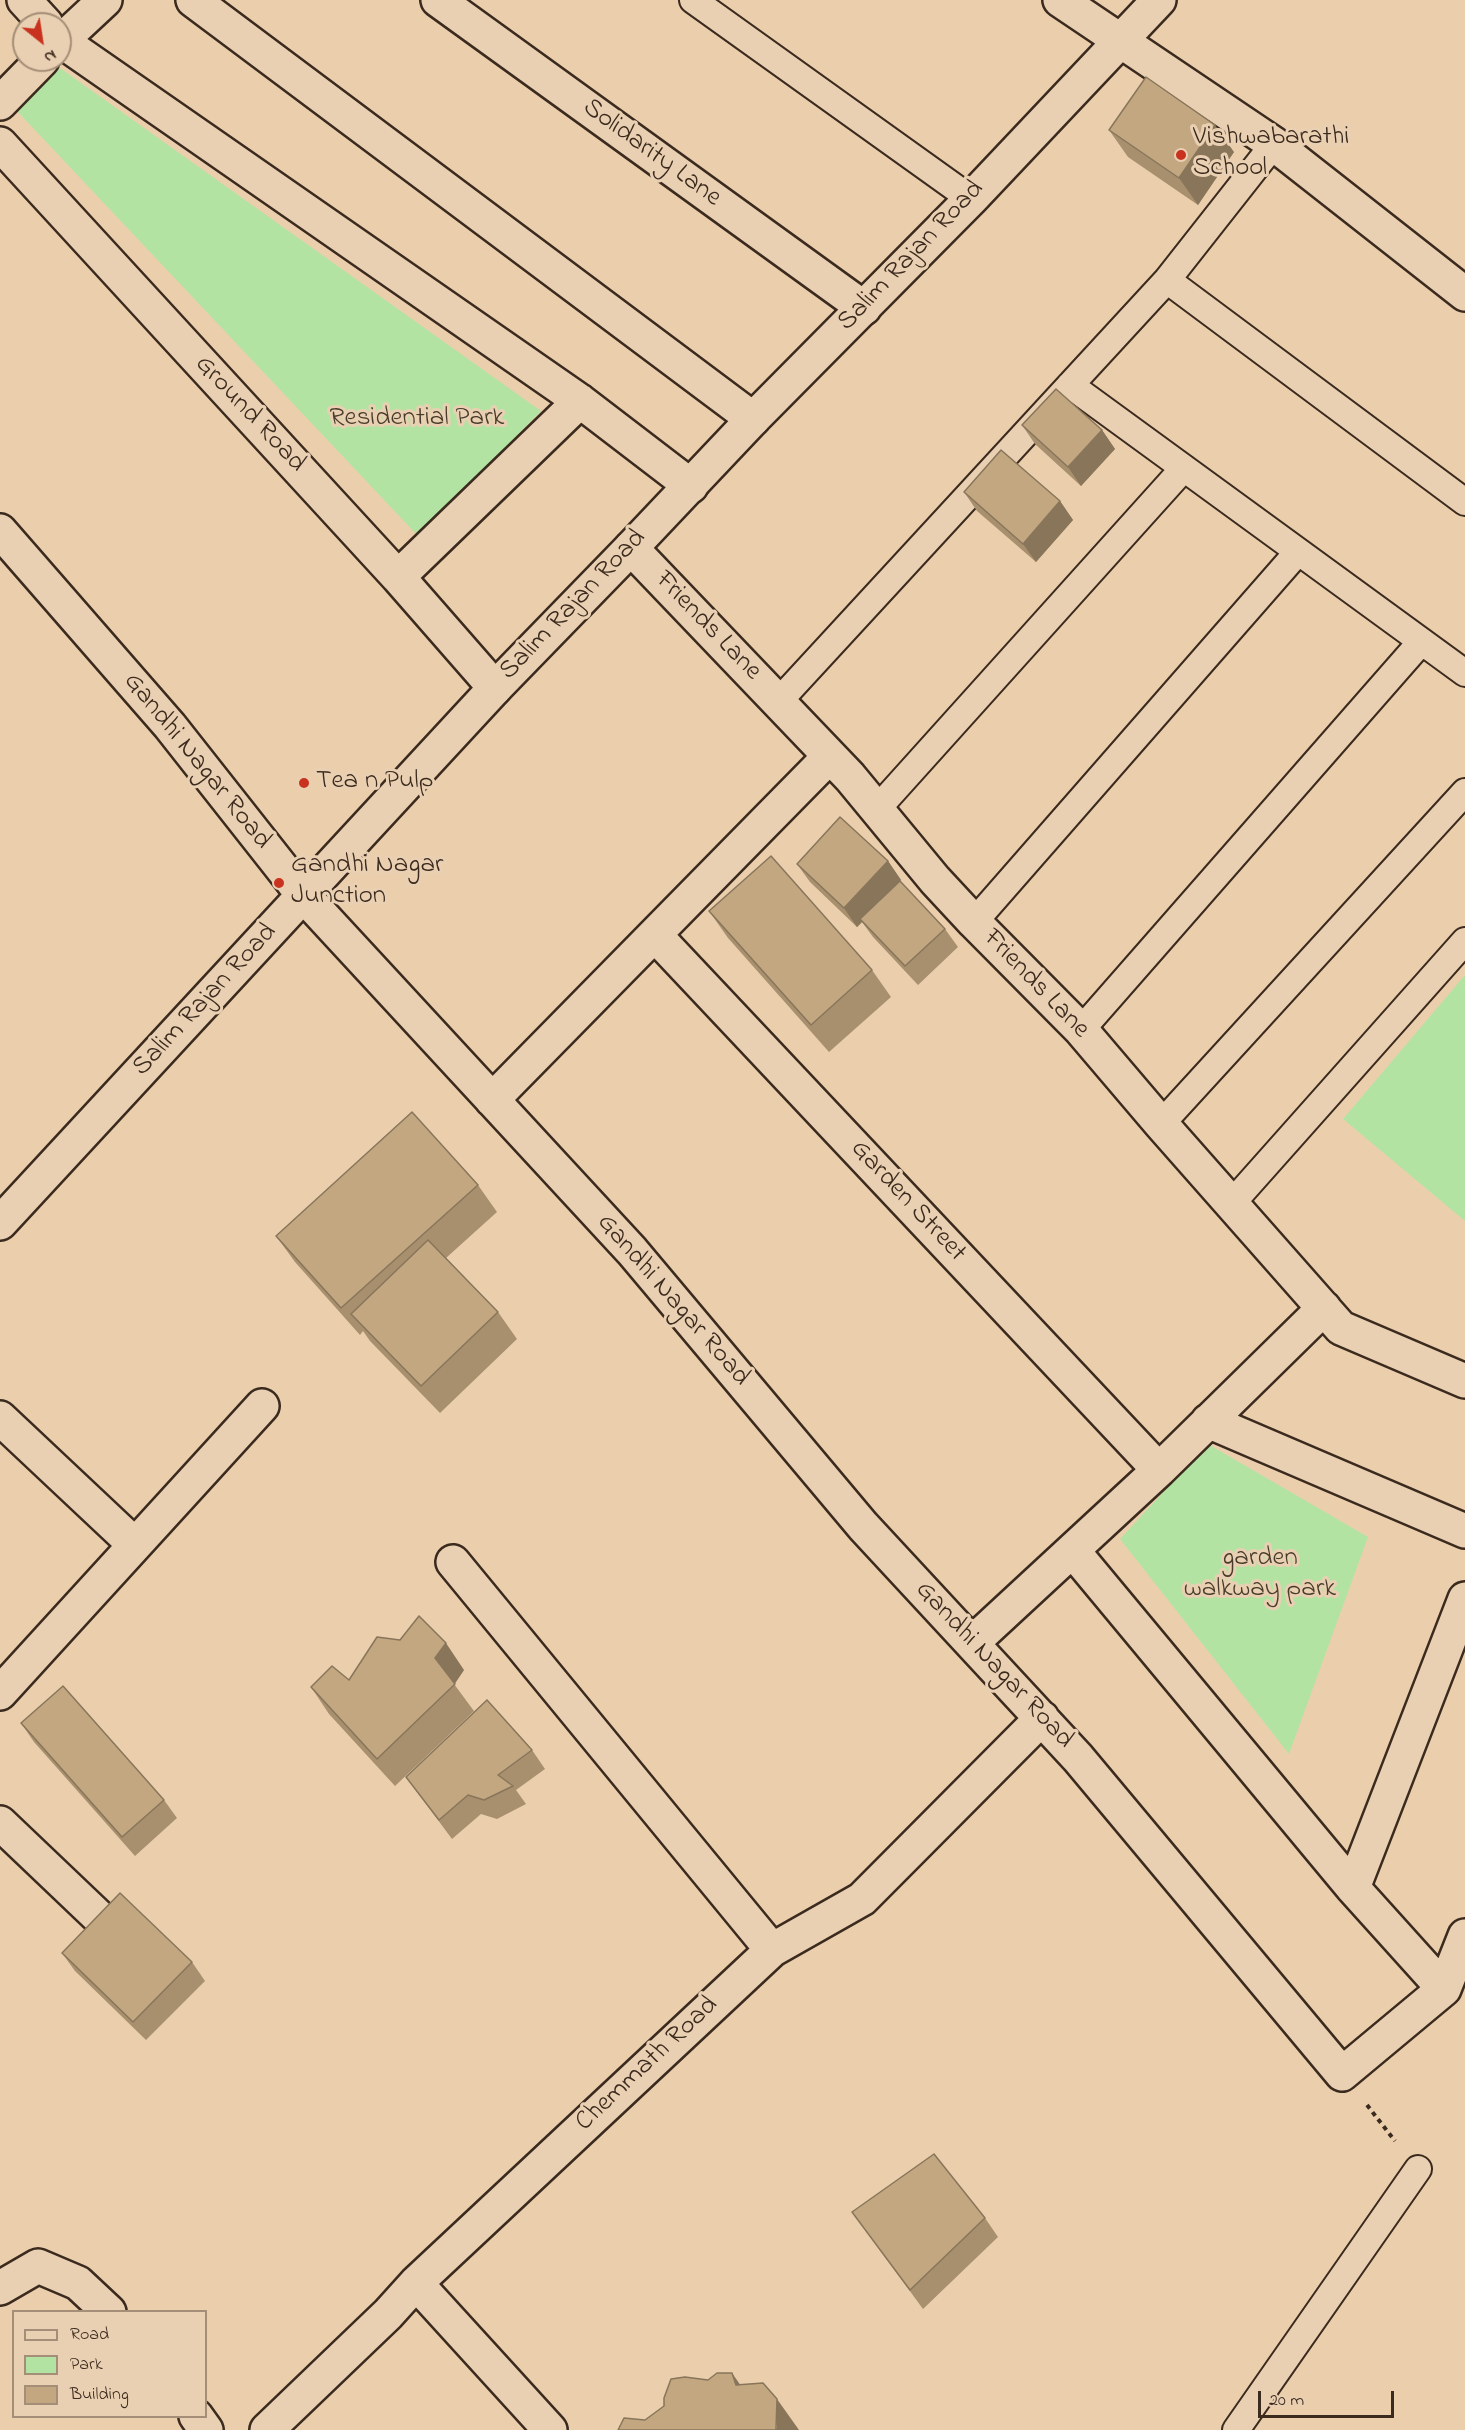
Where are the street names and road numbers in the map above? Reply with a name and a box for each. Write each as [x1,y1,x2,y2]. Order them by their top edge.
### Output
street label: Solidarity Lane [575,93,727,215]
street label: Salim Rajan Road [832,175,992,339]
street label: Ground Road [186,350,312,480]
street label: Salim Rajan Road [494,524,654,688]
street label: Friends Lane [647,566,767,688]
street label: Gandhi Nagar Road [115,667,277,857]
street label: Salim Rajan Road [127,918,285,1084]
street label: Friends Lane [975,924,1095,1046]
street label: Garden Street [842,1134,972,1270]
street label: Gandhi Nagar Road [588,1208,756,1394]
street label: Gandhi Nagar Road [907,1575,1079,1757]
street label: Chemmath Road [570,1991,726,2139]

